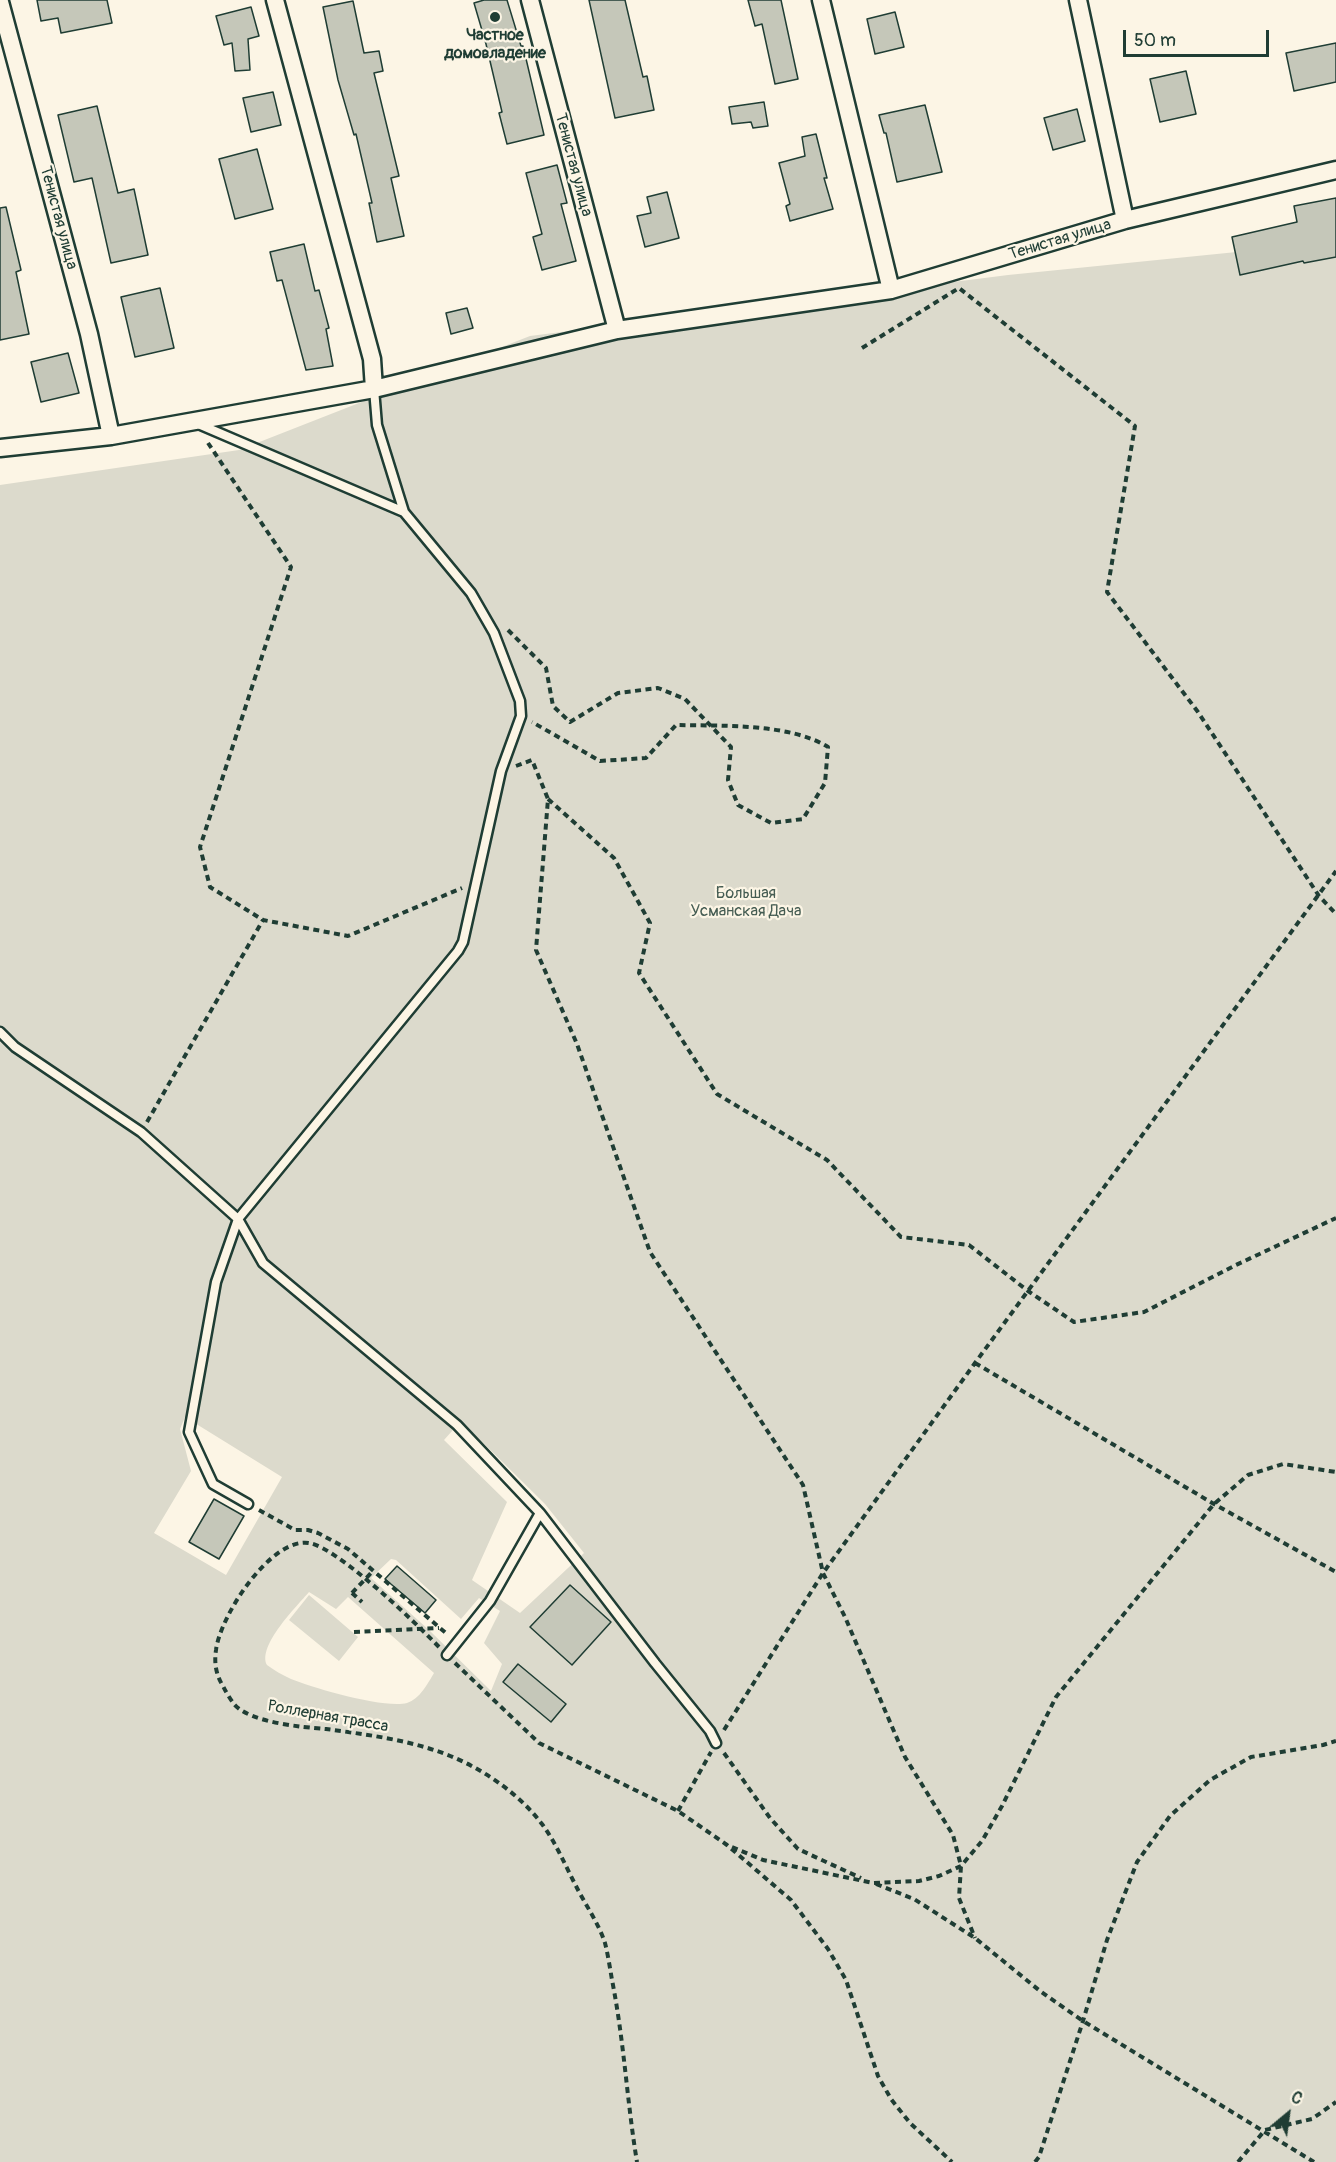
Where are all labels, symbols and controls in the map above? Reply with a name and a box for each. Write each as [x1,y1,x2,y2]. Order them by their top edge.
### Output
marker: Частное домовладение [488,10,502,24]
scale bar [1126,18,1272,56]
place label: Частное домовладение [444,26,546,64]
text: 50 m [1134,29,1176,52]
street label: Тенистая улица [550,111,596,219]
street label: Тенистая улица [35,164,81,272]
street label: Тенистая улица [1007,215,1113,265]
park label: Большая Усманская Дача [690,884,802,922]
street label: Роллерная трасса [266,1697,390,1737]
north arrow [1258,2084,1318,2144]
text: С [1288,2087,1306,2109]

